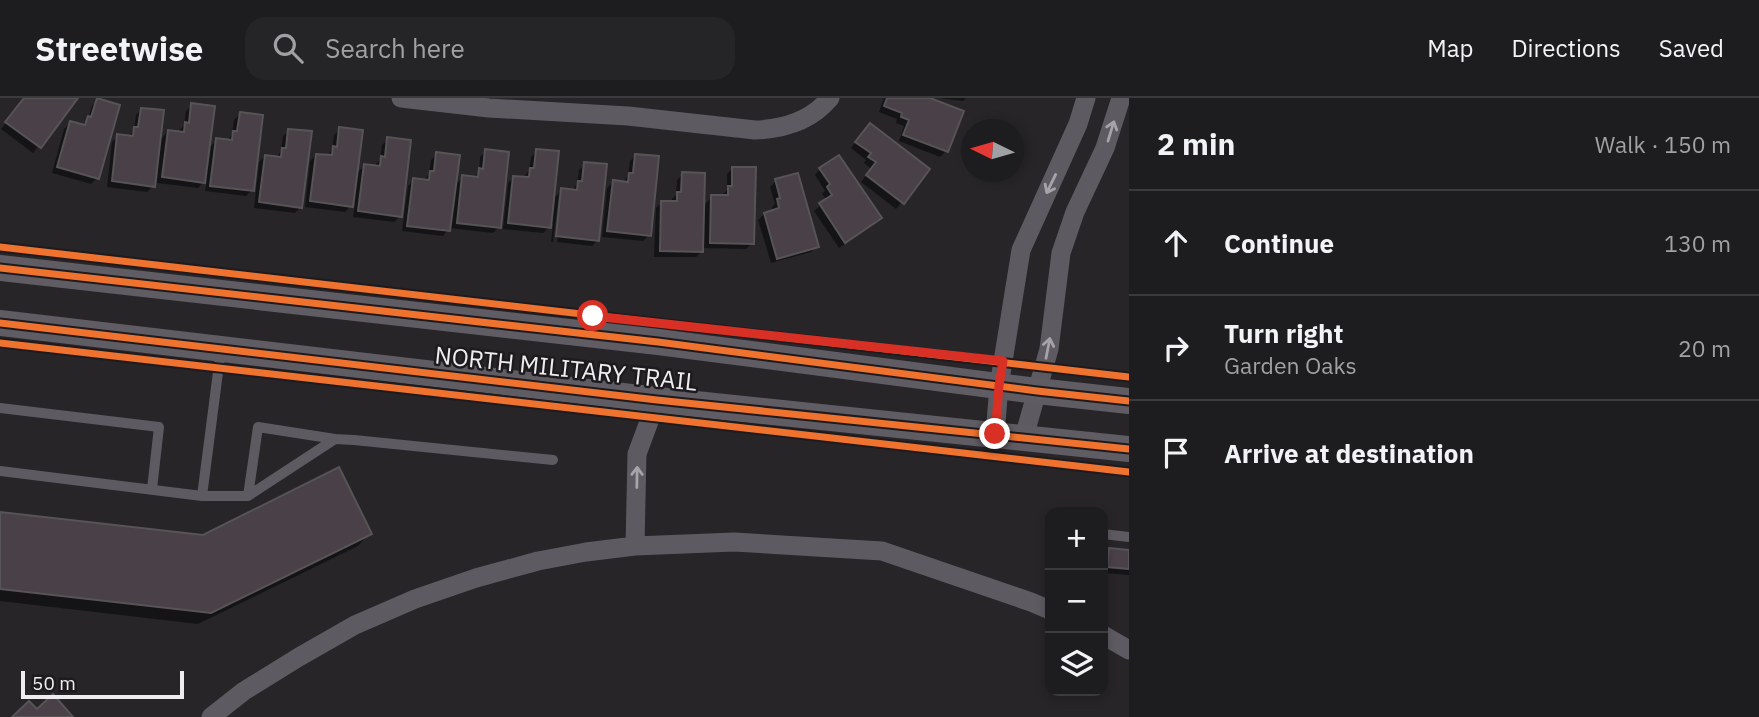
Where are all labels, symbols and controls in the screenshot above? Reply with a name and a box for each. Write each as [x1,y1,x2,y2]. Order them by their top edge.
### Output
search box [245,17,735,80]
text: Streetwise [35,27,203,70]
icon: search [269,29,307,67]
text: Search here [325,31,465,65]
text: Map [1427,32,1473,64]
text: Directions [1511,32,1621,64]
text: Saved [1659,32,1724,64]
north arrow [961,119,1024,182]
one-way arrow [1105,120,1118,142]
text: 2 min [1157,124,1235,163]
text: Walk · 150 m [1595,129,1731,159]
one-way arrow [1044,173,1057,194]
icon: ahead [1157,224,1195,262]
text: Continue [1224,226,1334,260]
text: 130 m [1664,228,1731,258]
route start [577,300,608,331]
text: Turn right [1224,316,1343,350]
icon: right [1157,329,1195,367]
text: 20 m [1678,333,1731,363]
one-way arrow [1042,337,1056,360]
street label: NORTH MILITARY TRAIL [433,338,699,398]
text: Garden Oaks [1224,350,1357,380]
route end [979,418,1010,449]
icon: arrive [1157,434,1195,472]
text: Arrive at destination [1224,436,1474,470]
one-way arrow [630,466,643,489]
map controls [1045,507,1108,696]
button: + [1045,507,1108,570]
button: − [1045,570,1108,633]
button: layers [1045,633,1108,696]
scale bar [21,668,184,700]
text: 50 m [32,671,76,695]

